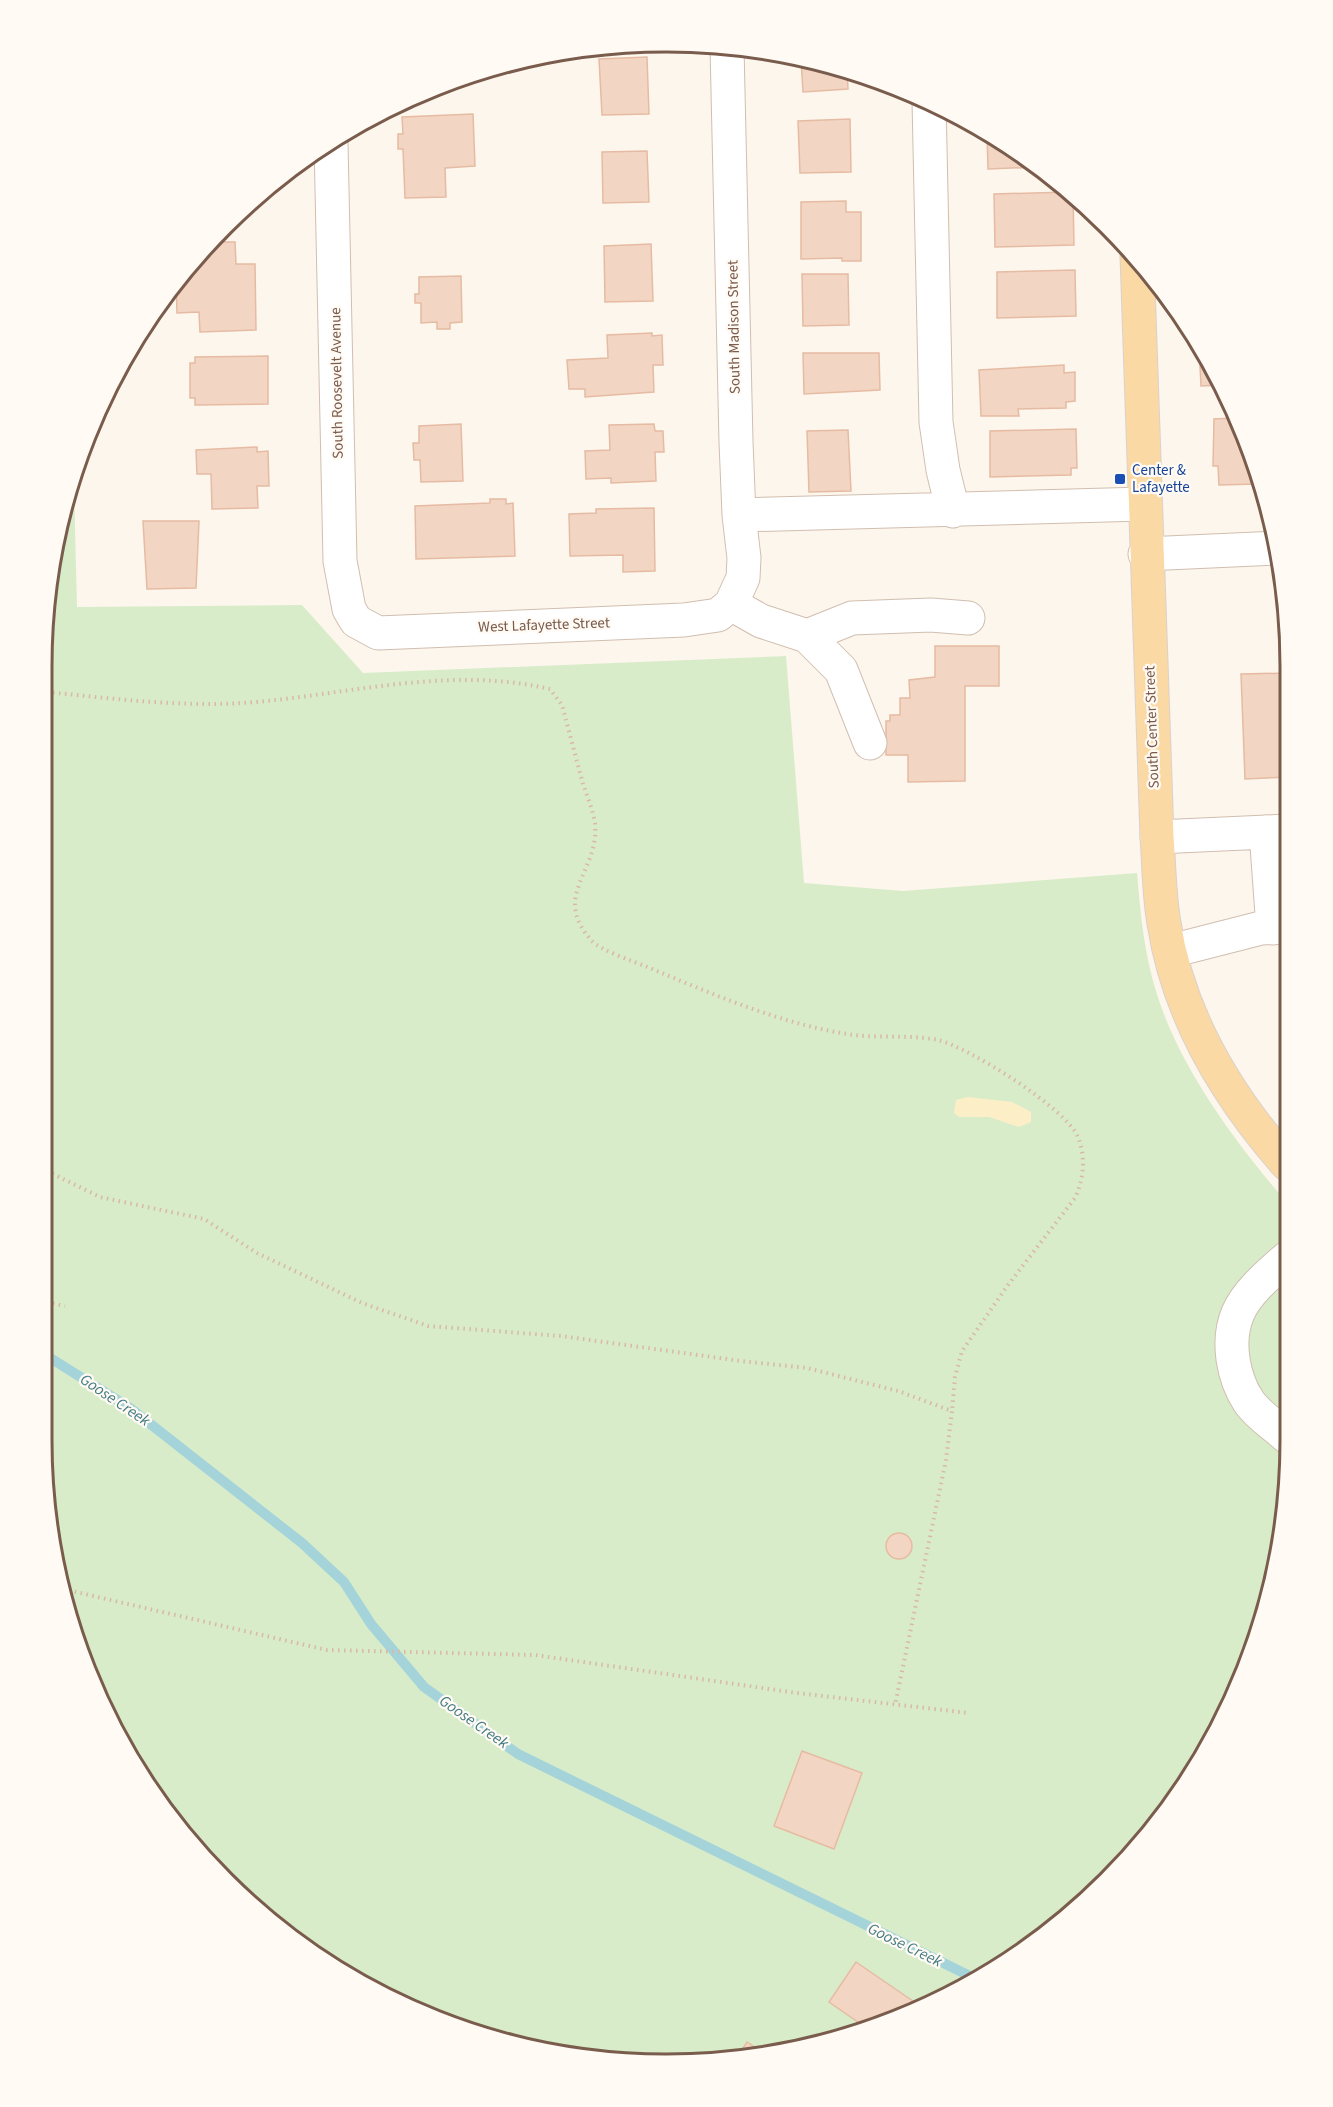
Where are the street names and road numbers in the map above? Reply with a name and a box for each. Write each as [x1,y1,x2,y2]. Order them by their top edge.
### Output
street label: South Madison Street [722,260,746,394]
street label: South Roosevelt Avenue [325,307,349,459]
street label: West Lafayette Street [478,612,610,638]
street label: South Center Street [1139,665,1165,789]

